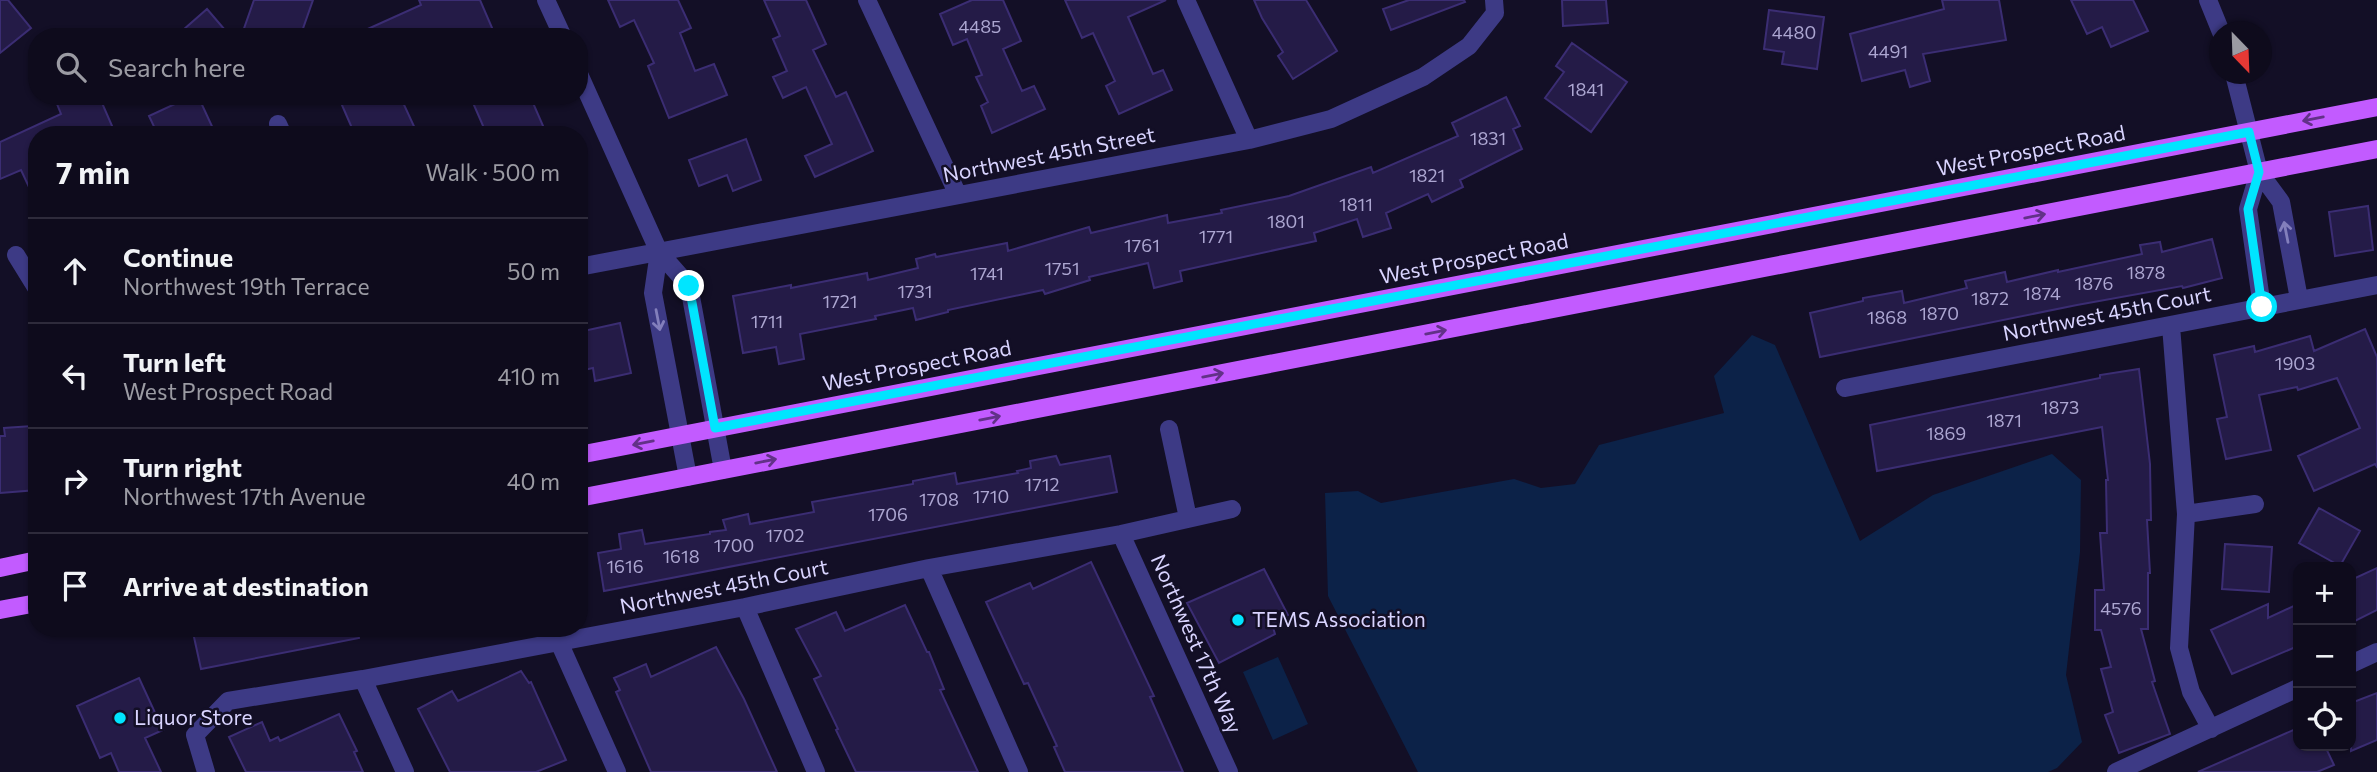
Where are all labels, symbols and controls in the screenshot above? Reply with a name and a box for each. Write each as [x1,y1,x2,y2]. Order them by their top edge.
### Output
house number: 4485 [959,15,1001,37]
house number: 4480 [1772,21,1816,43]
north arrow [2209,21,2272,84]
search box [28,28,588,105]
house number: 4491 [1868,40,1908,62]
icon: search [52,48,90,86]
text: Search here [108,51,246,82]
house number: 1841 [1568,78,1604,100]
one-way arrow [2302,113,2325,127]
street label: West Prospect Road [1934,119,2127,180]
street label: Northwest 45th Street [941,121,1157,186]
house number: 1831 [1470,127,1506,149]
text: 7 min [56,153,130,190]
text: Walk · 500 m [425,158,560,186]
house number: 1821 [1409,164,1445,186]
house number: 1811 [1339,193,1373,215]
one-way arrow [2023,208,2046,222]
house number: 1801 [1267,210,1305,232]
one-way arrow [2279,221,2293,244]
house number: 1771 [1199,225,1233,247]
street label: West Prospect Road [1377,227,1570,288]
house number: 1761 [1124,234,1160,256]
text: Continue [123,241,233,272]
icon: ahead [56,252,94,290]
text: 50 m [507,257,560,285]
house number: 1751 [1044,257,1080,279]
house number: 1878 [2127,261,2166,283]
house number: 1741 [970,262,1004,284]
route end [673,270,704,301]
text: Northwest 19th Terrace [123,272,370,300]
house number: 1876 [2075,272,2113,294]
house number: 1731 [897,280,933,302]
street label: Northwest 45th Court [2000,280,2213,345]
house number: 1874 [2023,282,2061,304]
house number: 1872 [1971,287,2009,309]
house number: 1721 [823,290,857,312]
route start [2246,291,2277,322]
house number: 1870 [1919,302,1959,324]
house number: 1868 [1867,306,1907,328]
one-way arrow [652,308,666,331]
house number: 1711 [751,310,783,332]
one-way arrow [1425,324,1447,338]
street label: West Prospect Road [820,334,1013,395]
text: Turn left [123,346,226,377]
house number: 1903 [2275,352,2315,374]
icon: left [56,357,94,395]
text: 410 m [498,362,560,390]
one-way arrow [1201,368,1224,381]
text: West Prospect Road [123,377,333,405]
house number: 1873 [2041,396,2079,418]
house number: 1871 [1986,409,2022,431]
one-way arrow [978,411,1001,425]
house number: 1869 [1926,422,1966,444]
one-way arrow [632,436,655,450]
text: Turn right [123,451,242,482]
one-way arrow [754,454,777,468]
icon: right [56,462,94,500]
text: 40 m [507,467,560,495]
house number: 1712 [1025,473,1059,495]
text: Northwest 17th Avenue [123,482,366,510]
house number: 1710 [973,485,1009,507]
house number: 1708 [919,488,959,510]
house number: 1706 [868,503,908,525]
house number: 1702 [766,524,804,546]
house number: 1700 [714,534,754,556]
house number: 1618 [662,545,700,567]
street label: Northwest 17th Way [1147,550,1248,737]
street label: Northwest 45th Court [617,553,830,618]
house number: 1616 [606,555,644,577]
map controls [2293,562,2356,751]
button: + [2293,562,2356,625]
icon: arrive [56,567,94,605]
text: Arrive at destination [123,570,369,601]
house number: 4576 [2100,597,2142,619]
place label: TEMS Association [1252,606,1426,631]
marker: TEMS Association [1230,612,1246,628]
button: − [2293,625,2356,688]
button: locate [2293,688,2356,751]
place label: Liquor Store [134,704,253,729]
marker: Liquor Store [112,710,128,726]

